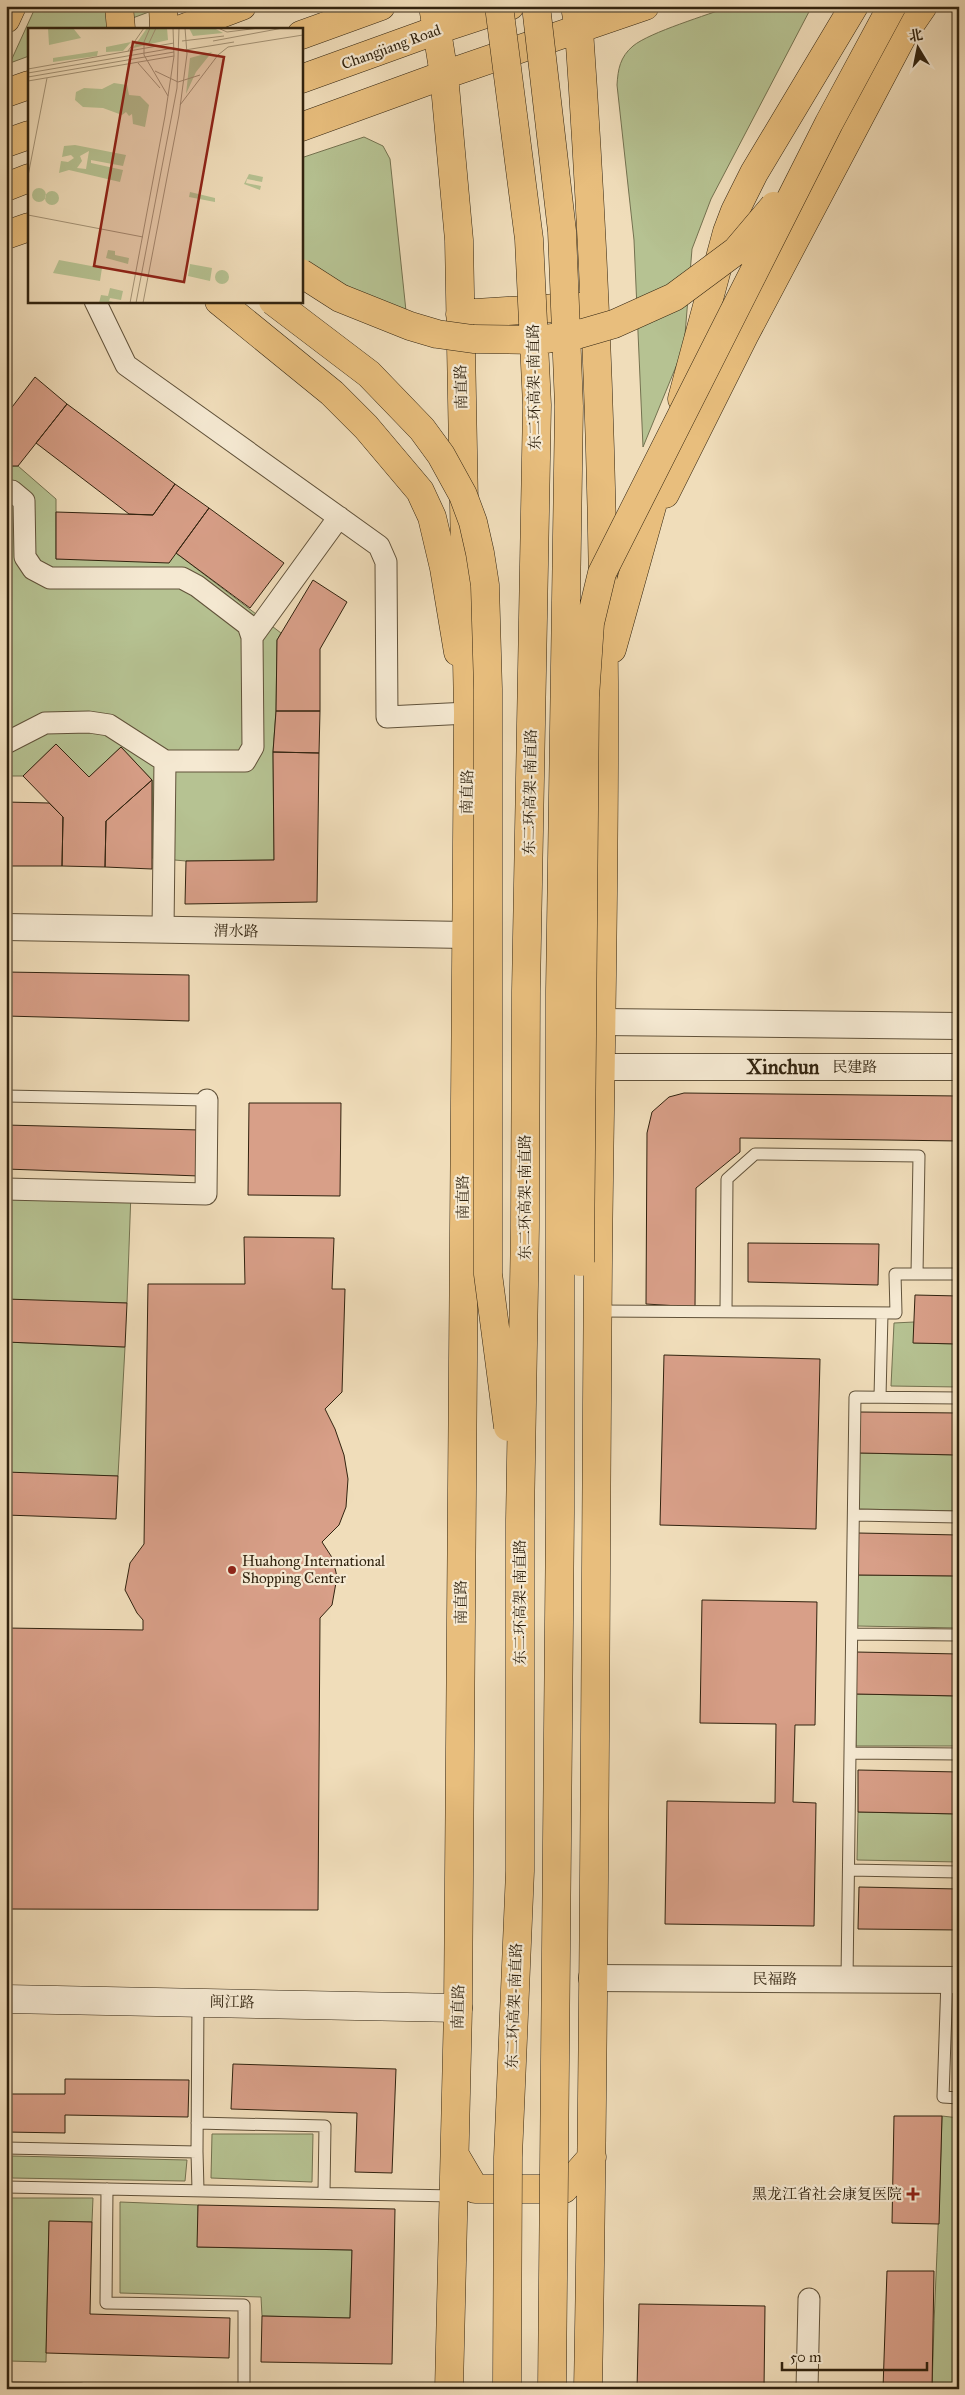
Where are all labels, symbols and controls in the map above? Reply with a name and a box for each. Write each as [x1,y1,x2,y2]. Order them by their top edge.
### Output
street label: Changjiang Road [339,21,444,73]
north arrow [892,22,942,72]
text: 北 [907,26,924,45]
inset map [28,28,302,302]
street label: 东二环高架-南直路 [524,324,544,450]
street label: 南直路 [452,364,470,410]
street label: 东二环高架-南直路 [520,729,540,855]
street label: 南直路 [458,769,476,815]
street label: 渭水路 [213,922,259,940]
district label: Xinchun [746,1055,820,1079]
street label: 民建路 [832,1058,878,1076]
street label: 东二环高架-南直路 [516,1134,534,1260]
street label: 南直路 [454,1174,472,1220]
street label: 东二环高架-南直路 [511,1539,529,1665]
place label: Huahong International Shopping Center [242,1552,386,1587]
marker: Huahong International Shopping Center [226,1564,238,1576]
street label: 南直路 [452,1579,470,1625]
street label: 东二环高架-南直路 [503,1943,525,2069]
street label: 民福路 [752,1970,798,1988]
street label: 南直路 [449,1984,467,2030]
street label: 闽江路 [209,1993,255,2011]
place label: 黑龙江省社会康复医院 [752,2185,902,2203]
marker: 黑龙江省社会康复医院 [906,2187,920,2201]
scale bar [782,2340,928,2372]
text: 50 m [790,2348,822,2366]

